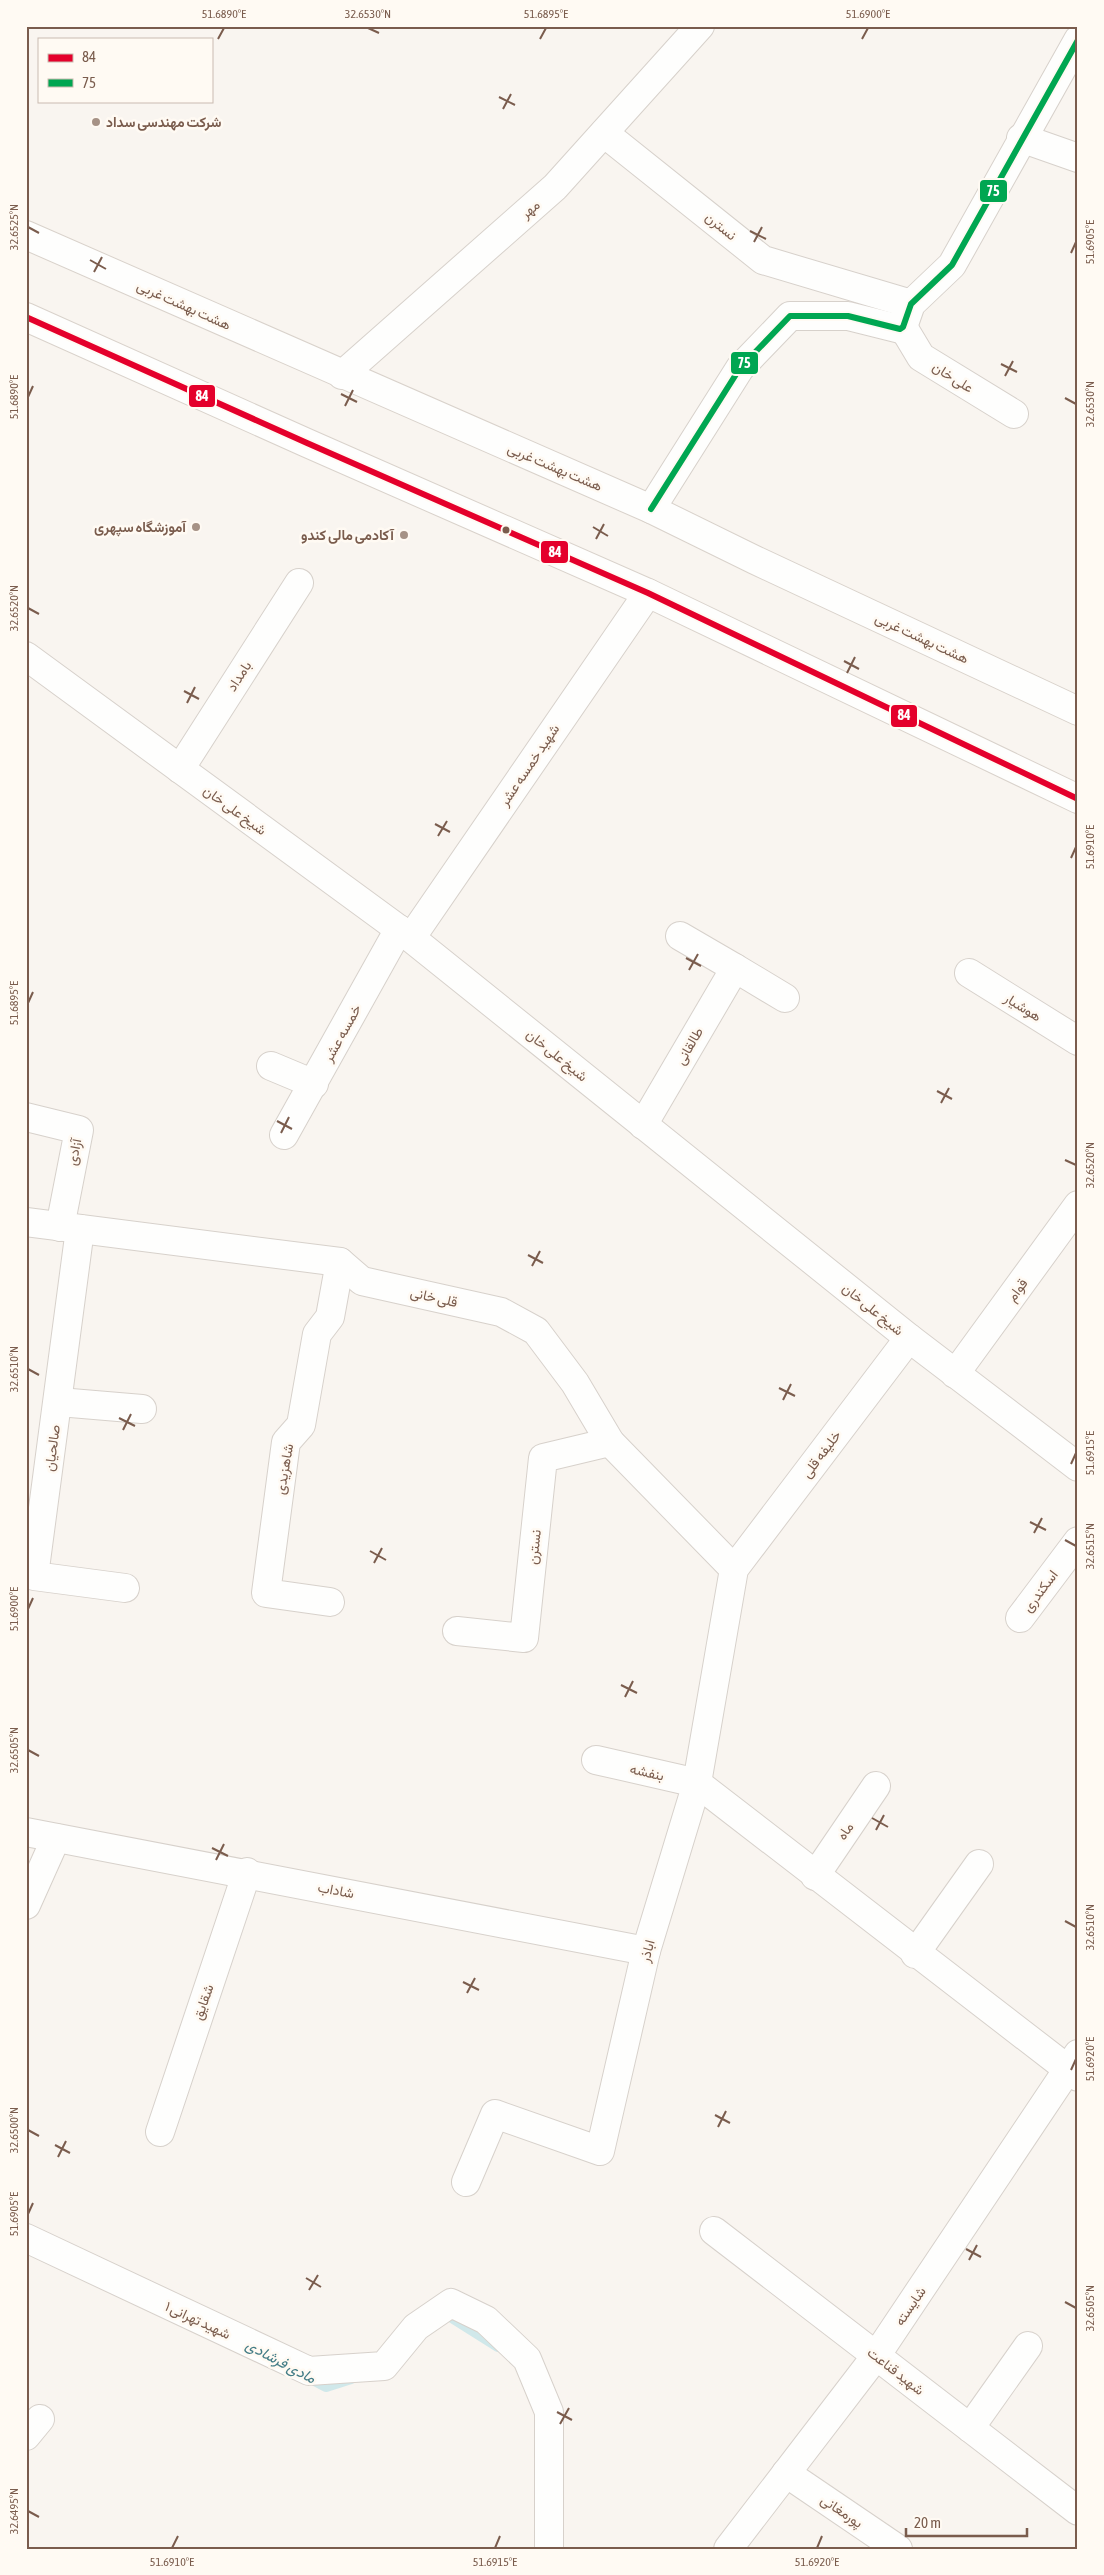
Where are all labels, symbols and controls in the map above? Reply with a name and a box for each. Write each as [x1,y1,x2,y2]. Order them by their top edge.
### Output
text: 51.6890°E [202,7,246,21]
text: 32.6530°N [345,7,391,21]
text: 51.6895°E [524,7,568,21]
text: 51.6900°E [846,7,890,21]
legend [38,38,212,102]
text: 84 [82,48,96,65]
text: 75 [82,74,96,91]
place label: شرکت مهندسی سداد [106,114,221,131]
marker: شرکت مهندسی سداد [90,116,102,128]
line badge: 75 [979,179,1008,203]
text: 75 [986,183,1000,199]
street label: مهر [517,196,543,223]
text: 32.6525°N [7,204,21,250]
street label: نسترن [702,209,740,244]
text: 51.6905°E [1083,220,1097,264]
street label: هشت بهشت غربی [134,277,234,334]
line badge: 75 [730,351,759,375]
text: 75 [737,355,751,371]
street label: علی خان [929,358,976,397]
text: 51.6890°E [7,375,21,419]
text: 32.6530°N [1083,381,1097,427]
line badge: 84 [188,384,216,408]
text: 84 [195,388,209,404]
street label: هشت بهشت غربی [505,440,605,495]
place label: آموزشگاه سپهری [94,519,187,537]
marker: آموزشگاه سپهری [190,521,202,533]
unlabelled marker [501,525,511,535]
place label: آکادمی مالی کندو [301,527,395,544]
marker: آکادمی مالی کندو [398,529,410,541]
line badge: 84 [540,540,569,564]
text: 84 [548,544,562,560]
text: 32.6520°N [7,585,21,631]
street label: هشت بهشت غربی [872,609,971,668]
street label: بامداد [223,658,255,695]
line badge: 84 [890,704,918,728]
text: 84 [897,707,911,723]
street label: شهید خمسه عشر [495,721,563,810]
street label: شیخ علی خان [199,782,270,841]
text: 51.6910°E [1083,825,1097,869]
text: 51.6895°E [7,981,21,1025]
street label: هوشیار [1000,989,1045,1026]
street label: خمسه عشر [319,1002,365,1066]
street label: طالقانی [672,1024,707,1068]
street label: شیخ علی خان [521,1026,591,1087]
street label: آزادی [64,1136,86,1167]
text: 32.6520°N [1083,1142,1097,1188]
street label: قوام [1003,1276,1031,1305]
street label: شیخ علی خان [837,1280,907,1341]
street label: قلی خانی [409,1284,459,1311]
text: 32.6510°N [7,1346,21,1392]
street label: صالحیان [41,1423,64,1473]
street label: خلیفه قلی [798,1427,845,1481]
text: 51.6915°E [1083,1431,1097,1475]
street label: شاهزیدی [272,1442,297,1496]
text: 32.6515°N [1083,1523,1097,1569]
street label: نسترن [524,1529,545,1566]
street label: اسکندری [1019,1567,1062,1616]
text: 51.6900°E [7,1587,21,1631]
text: 32.6505°N [7,1727,21,1773]
street label: بنفشه [628,1760,666,1785]
street label: ماه [833,1819,857,1843]
street label: شاداب [316,1879,356,1902]
text: 32.6510°N [1083,1904,1097,1950]
street label: اباذر [636,1938,659,1965]
street label: شقایق [189,1982,218,2022]
text: 51.6920°E [1083,2037,1097,2081]
text: 32.6500°N [7,2107,21,2153]
text: 51.6905°E [7,2192,21,2236]
street label: شایسته [891,2283,929,2329]
text: 32.6505°N [1083,2285,1097,2331]
street label: شهید تهرانی ۱ [162,2298,233,2343]
water label: مادی فرشادی [243,2335,320,2388]
street label: شهید قناعت [864,2344,928,2399]
text: 32.6495°N [7,2488,21,2534]
street label: پورمغانی [817,2491,866,2533]
scale bar [906,2505,1028,2537]
text: 20 m [914,2514,941,2531]
text: 51.6910°E [150,2555,194,2569]
text: 51.6915°E [473,2555,517,2569]
text: 51.6920°E [795,2555,839,2569]

